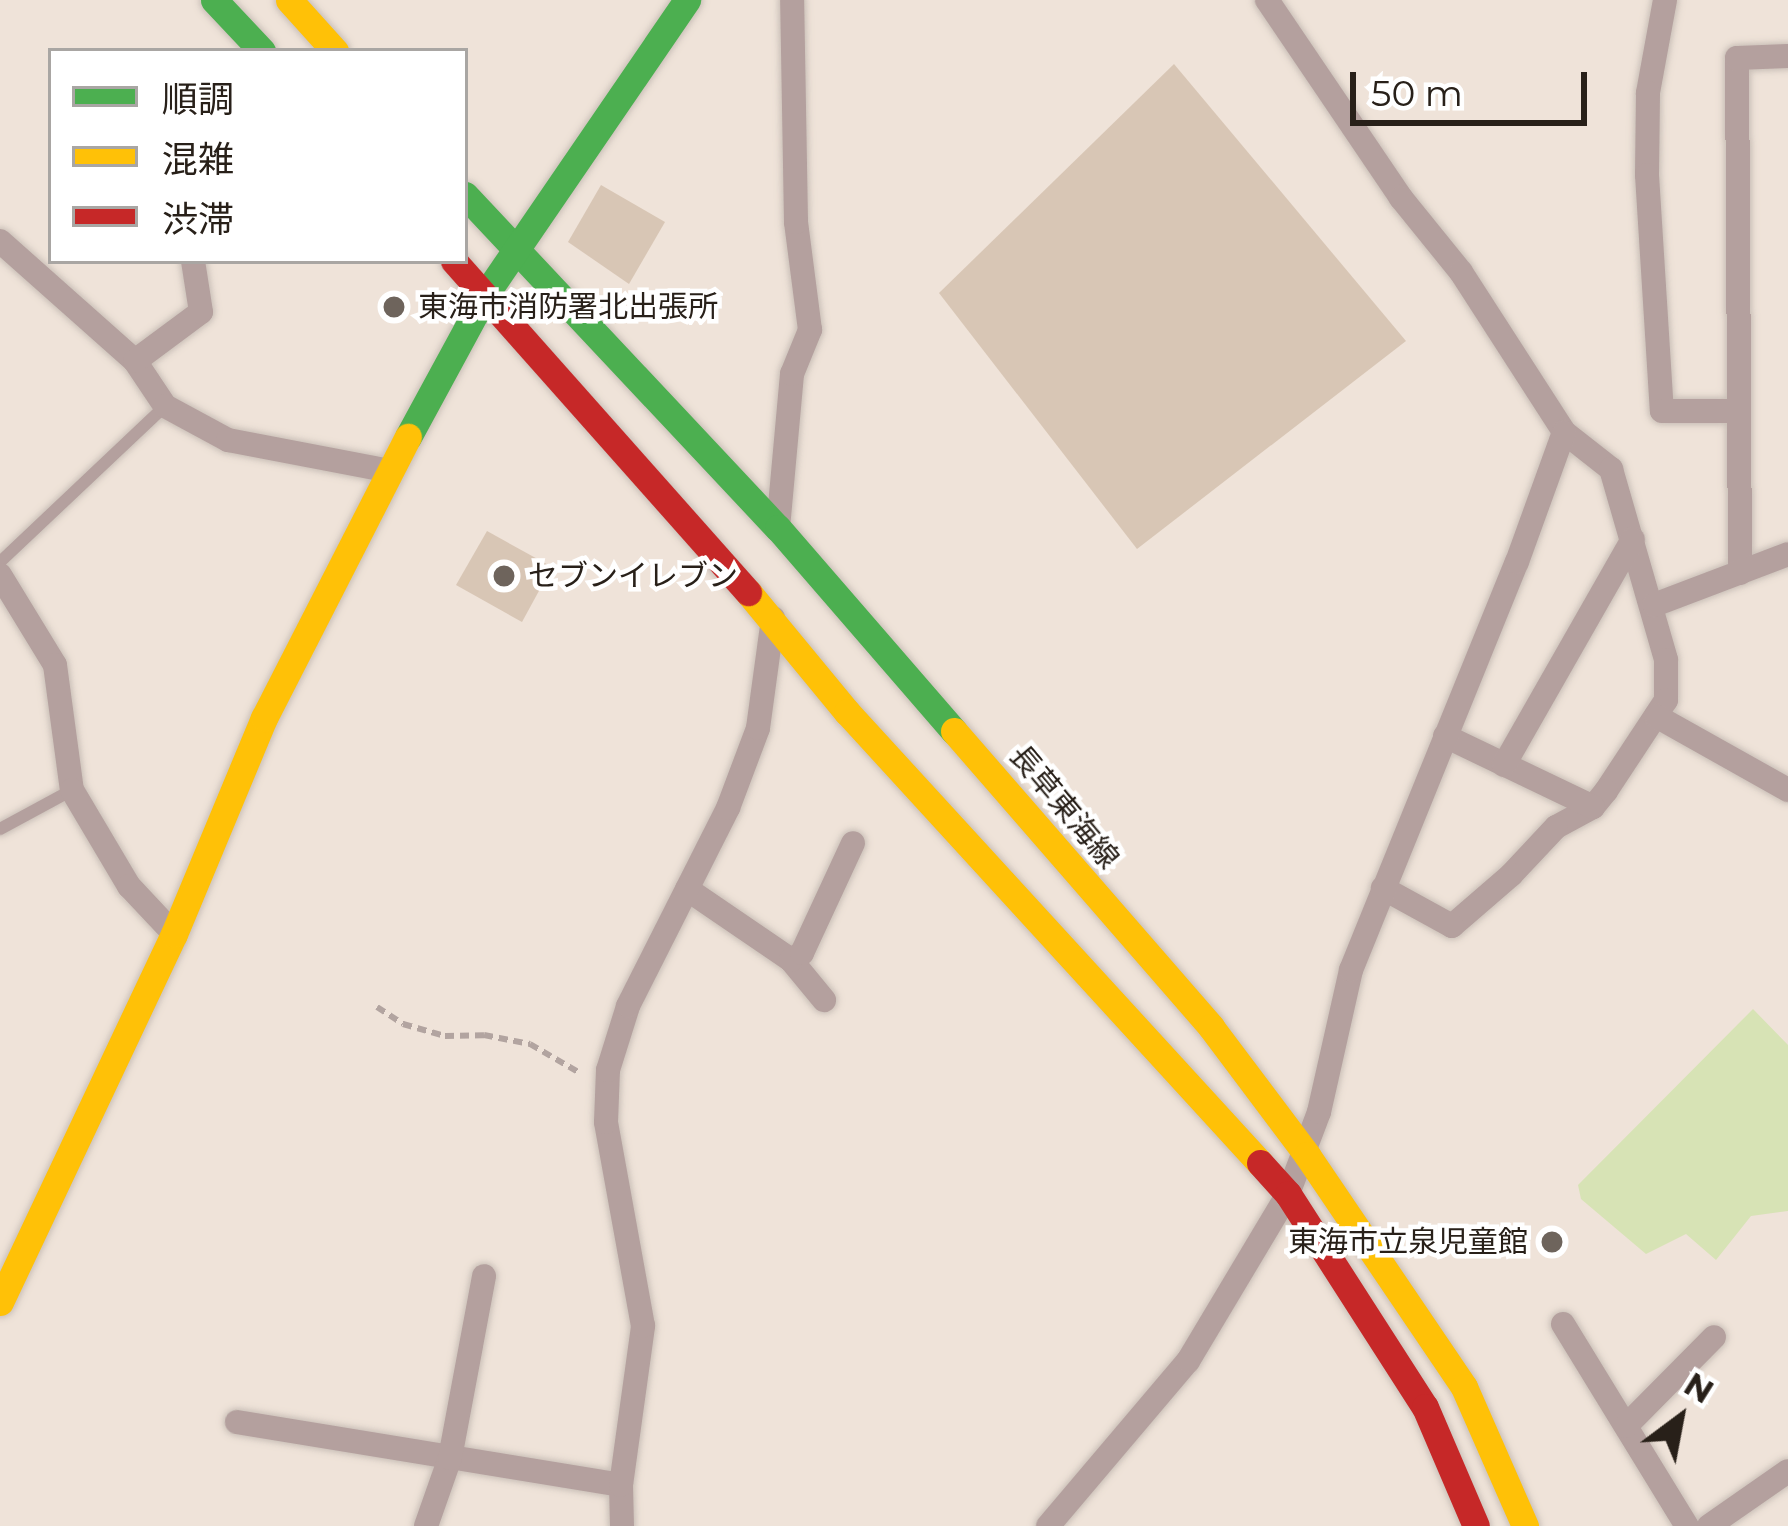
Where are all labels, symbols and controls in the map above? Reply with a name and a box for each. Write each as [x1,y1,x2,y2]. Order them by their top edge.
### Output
legend [48,48,468,264]
scale bar [1356,48,1593,122]
text: 50 m [1371,71,1463,115]
text: 順調 [162,77,234,121]
text: 混雑 [162,137,234,181]
text: 渋滞 [162,197,234,241]
place label: 東海市消防署北出張所 [418,289,718,325]
marker: 東海市消防署北出張所 [381,294,407,320]
place label: セブンイレブン [528,558,738,594]
marker: セブンイレブン [491,563,517,589]
street label: 長草東海線 [1002,738,1126,876]
place label: 東海市立泉児童館 [1288,1224,1528,1260]
marker: 東海市立泉児童館 [1539,1229,1565,1255]
north arrow [1620,1358,1740,1478]
text: N [1677,1363,1721,1411]

